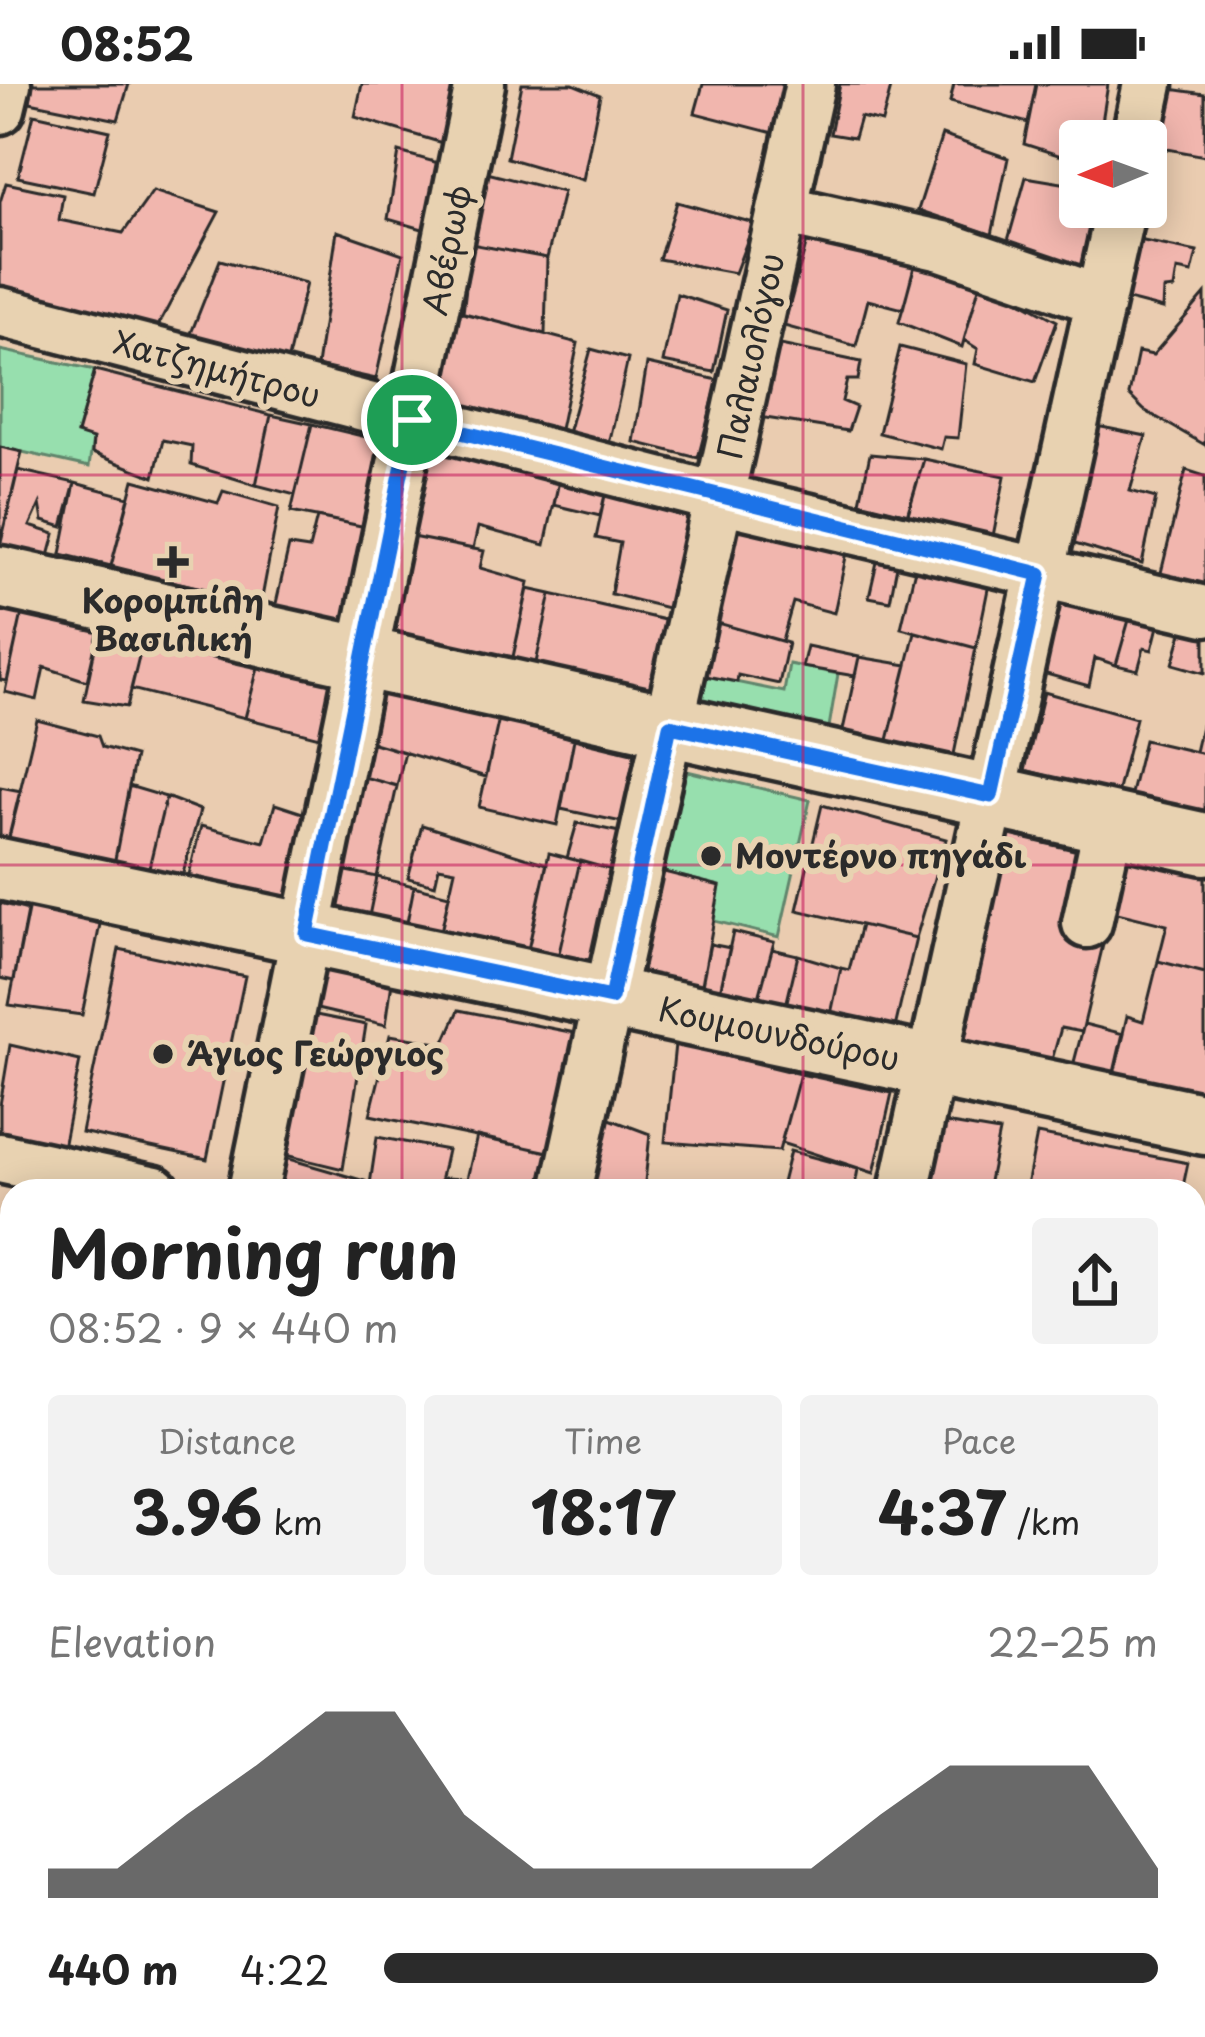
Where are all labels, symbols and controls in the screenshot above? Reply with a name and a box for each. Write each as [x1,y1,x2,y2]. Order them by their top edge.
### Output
text: 08:52 [60,8,194,76]
north arrow [1059,120,1167,228]
map controls [1059,120,1167,228]
street label: Αβέρωφ [408,180,482,319]
street label: Παλαιολόγου [703,248,795,463]
street label: Χατζημήτρου [109,315,326,419]
pin [361,369,463,471]
icon: arrive [379,387,445,453]
marker: Κορομπίλη Βασιλική [160,549,186,575]
place label: Κορομπίλη Βασιλική [82,574,264,662]
place label: Μοντέρνο πηγάδι [735,829,1027,879]
marker: Μοντέρνο πηγάδι [698,843,724,869]
street label: Κουμουνδούρου [654,982,905,1082]
place label: Άγιος Γεώργιος [187,1027,444,1077]
marker: Άγιος Γεώργιος [150,1041,176,1067]
text: Morning run [48,1202,458,1301]
button: share [1032,1218,1158,1344]
text: 08:52 · 9 × 440 m [48,1297,398,1356]
text: Distance [158,1415,296,1465]
text: Time [564,1415,642,1465]
text: Pace [942,1415,1016,1465]
text: 3.96 [131,1465,263,1555]
text: 18:17 [530,1465,676,1555]
text: 4:37 [878,1465,1006,1555]
text: km [263,1496,323,1546]
text: /km [1006,1496,1080,1546]
text: Elevation [48,1611,216,1670]
text: 22–25 m [987,1611,1158,1670]
text: 440 m [48,1939,178,1998]
text: 4:22 [240,1939,329,1998]

